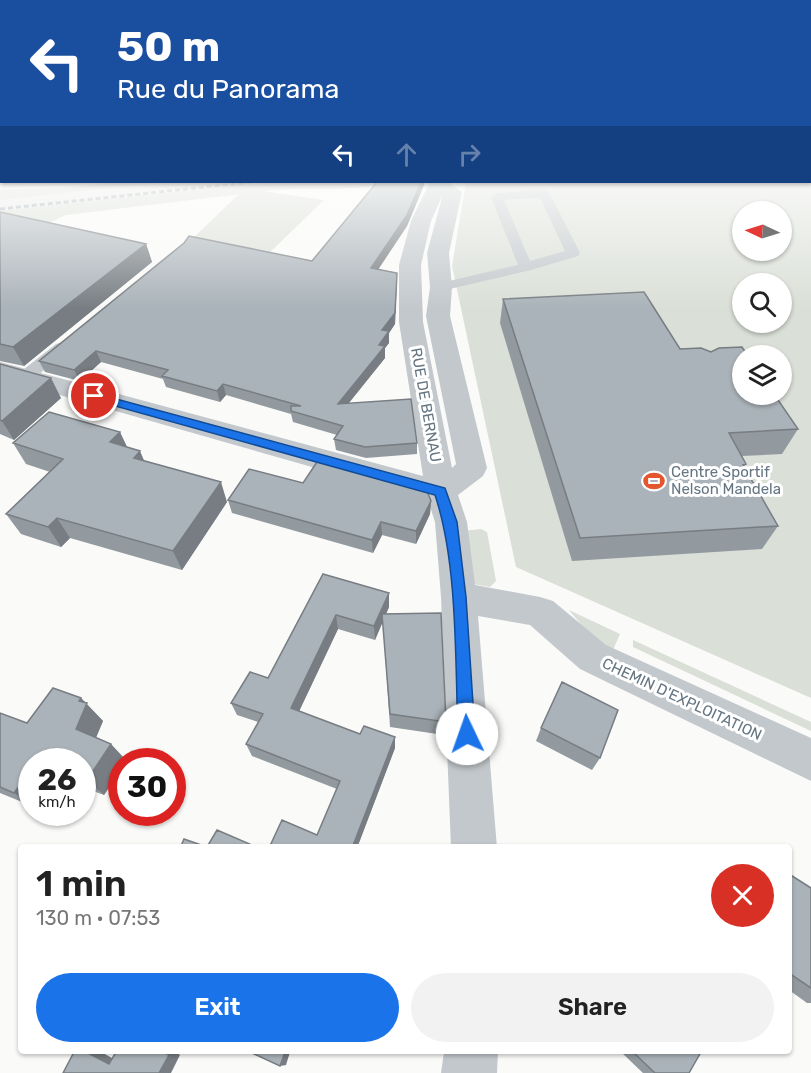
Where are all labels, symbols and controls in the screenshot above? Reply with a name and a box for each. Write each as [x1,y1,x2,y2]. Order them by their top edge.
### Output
text: 50 m [117,22,220,72]
icon: left [18,24,96,102]
text: Rue du Panorama [117,73,339,105]
icon: left [327,138,360,171]
icon: ahead [390,138,423,171]
icon: right [453,138,486,171]
north arrow [732,201,792,261]
map controls [732,201,792,405]
button: search [732,273,792,333]
button: layers [732,345,792,405]
street label: RUE DE BERNAU [407,346,445,464]
pin [68,370,119,421]
icon: arrive [77,379,110,412]
place label: Centre Sportif Nelson Mandela [671,463,781,498]
sports icon: Centre Sportif Nelson Mandela [642,469,666,493]
street label: CHEMIN D'EXPLOITATION [599,654,765,744]
position arrow [435,702,499,766]
speed limit sign: 30 [108,748,186,826]
text: 26 [37,762,77,798]
text: km/h [38,793,76,811]
text: 1 min [36,862,127,905]
button: close [711,864,774,927]
text: 130 m · 07:53 [36,906,160,930]
button: Exit [36,973,399,1042]
button: Share [411,973,774,1042]

